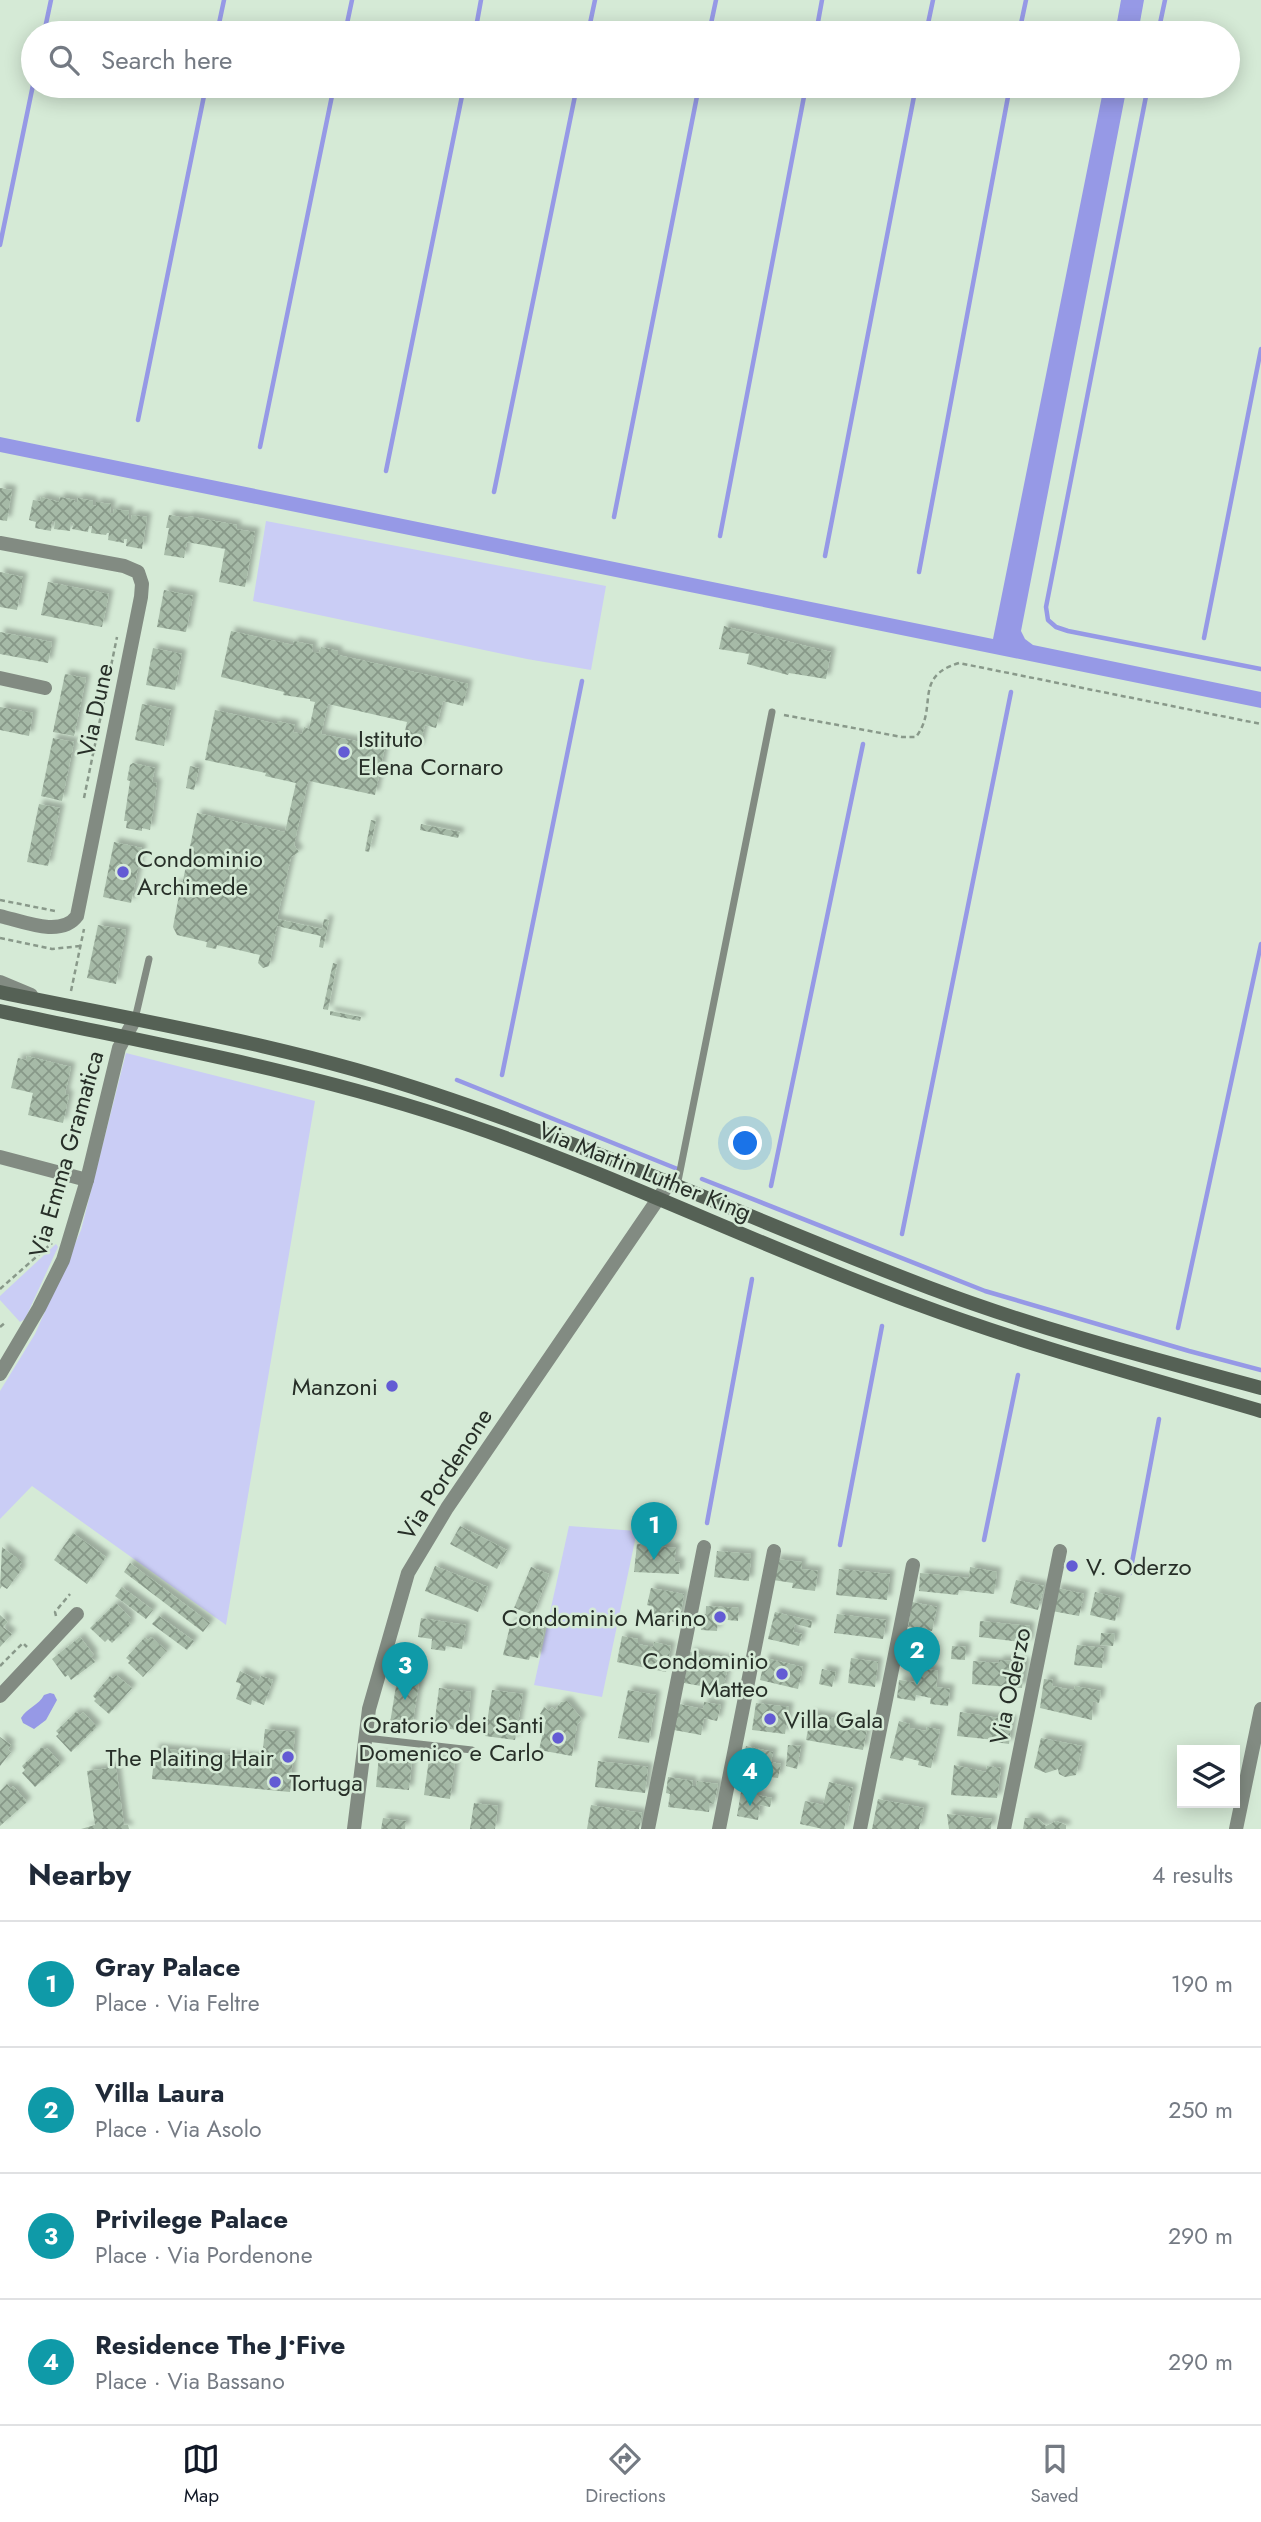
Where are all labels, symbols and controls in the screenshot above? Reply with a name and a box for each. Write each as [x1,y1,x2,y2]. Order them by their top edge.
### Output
search box [21,21,1240,98]
icon: search [45,41,83,79]
text: Search here [101,41,233,79]
street label: Via Dune [68,660,122,760]
place label: Istituto Elena Cornaro [358,721,503,784]
marker: Istituto Elena Cornaro [336,744,352,760]
place label: Condominio Archimede [137,841,263,904]
marker: Condominio Archimede [115,864,131,880]
street label: Via Emma Gramatica [20,1046,112,1262]
street label: Via Martin Luther King [533,1112,757,1230]
your location [728,1126,762,1160]
place label: Manzoni [292,1369,378,1404]
marker: Manzoni [384,1378,400,1394]
street label: Via Pordenone [389,1401,501,1547]
pin: 1 [631,1502,677,1560]
place label: V. Oderzo [1086,1549,1192,1584]
marker: V. Oderzo [1064,1558,1080,1574]
place label: Condominio Marino [502,1600,706,1635]
marker: Condominio Marino [712,1609,728,1625]
street label: Via Oderzo [981,1624,1039,1748]
pin: 2 [894,1627,940,1685]
pin: 3 [382,1642,428,1700]
place label: Condominio Matteo [642,1643,768,1706]
marker: Condominio Matteo [774,1666,790,1682]
place label: Villa Gala [784,1702,883,1737]
place label: Oratorio dei Santi Domenico e Carlo [358,1707,544,1770]
marker: Villa Gala [762,1711,778,1727]
marker: Oratorio dei Santi Domenico e Carlo [550,1730,566,1746]
place label: The Plaiting Hair [106,1740,275,1775]
map controls [1177,1745,1240,1808]
button: layers [1177,1745,1240,1808]
pin: 4 [727,1748,773,1806]
marker: The Plaiting Hair [280,1749,296,1765]
place label: Tortuga [289,1765,363,1800]
marker: Tortuga [267,1774,283,1790]
text: Nearby [28,1853,131,1896]
text: 4 results [1152,1858,1233,1892]
text: Gray Palace [95,1948,240,1986]
text: 1 [45,1967,57,2001]
text: 190 m [1171,1967,1233,2001]
text: Place · Via Feltre [95,1986,259,2020]
text: Villa Laura [95,2074,225,2112]
text: 2 [43,2093,59,2127]
text: 250 m [1168,2093,1233,2127]
text: Place · Via Asolo [95,2112,261,2146]
text: Privilege Palace [95,2200,288,2238]
text: 3 [44,2219,58,2253]
text: 290 m [1168,2219,1233,2253]
text: Place · Via Pordenone [95,2238,313,2272]
text: Residence The J•Five [95,2326,345,2364]
text: 4 [43,2345,59,2379]
text: 290 m [1168,2345,1233,2379]
text: Place · Via Bassano [95,2364,285,2398]
tab: Map [182,2440,220,2509]
tab: Directions [585,2440,666,2509]
tab: Saved [1030,2440,1079,2509]

